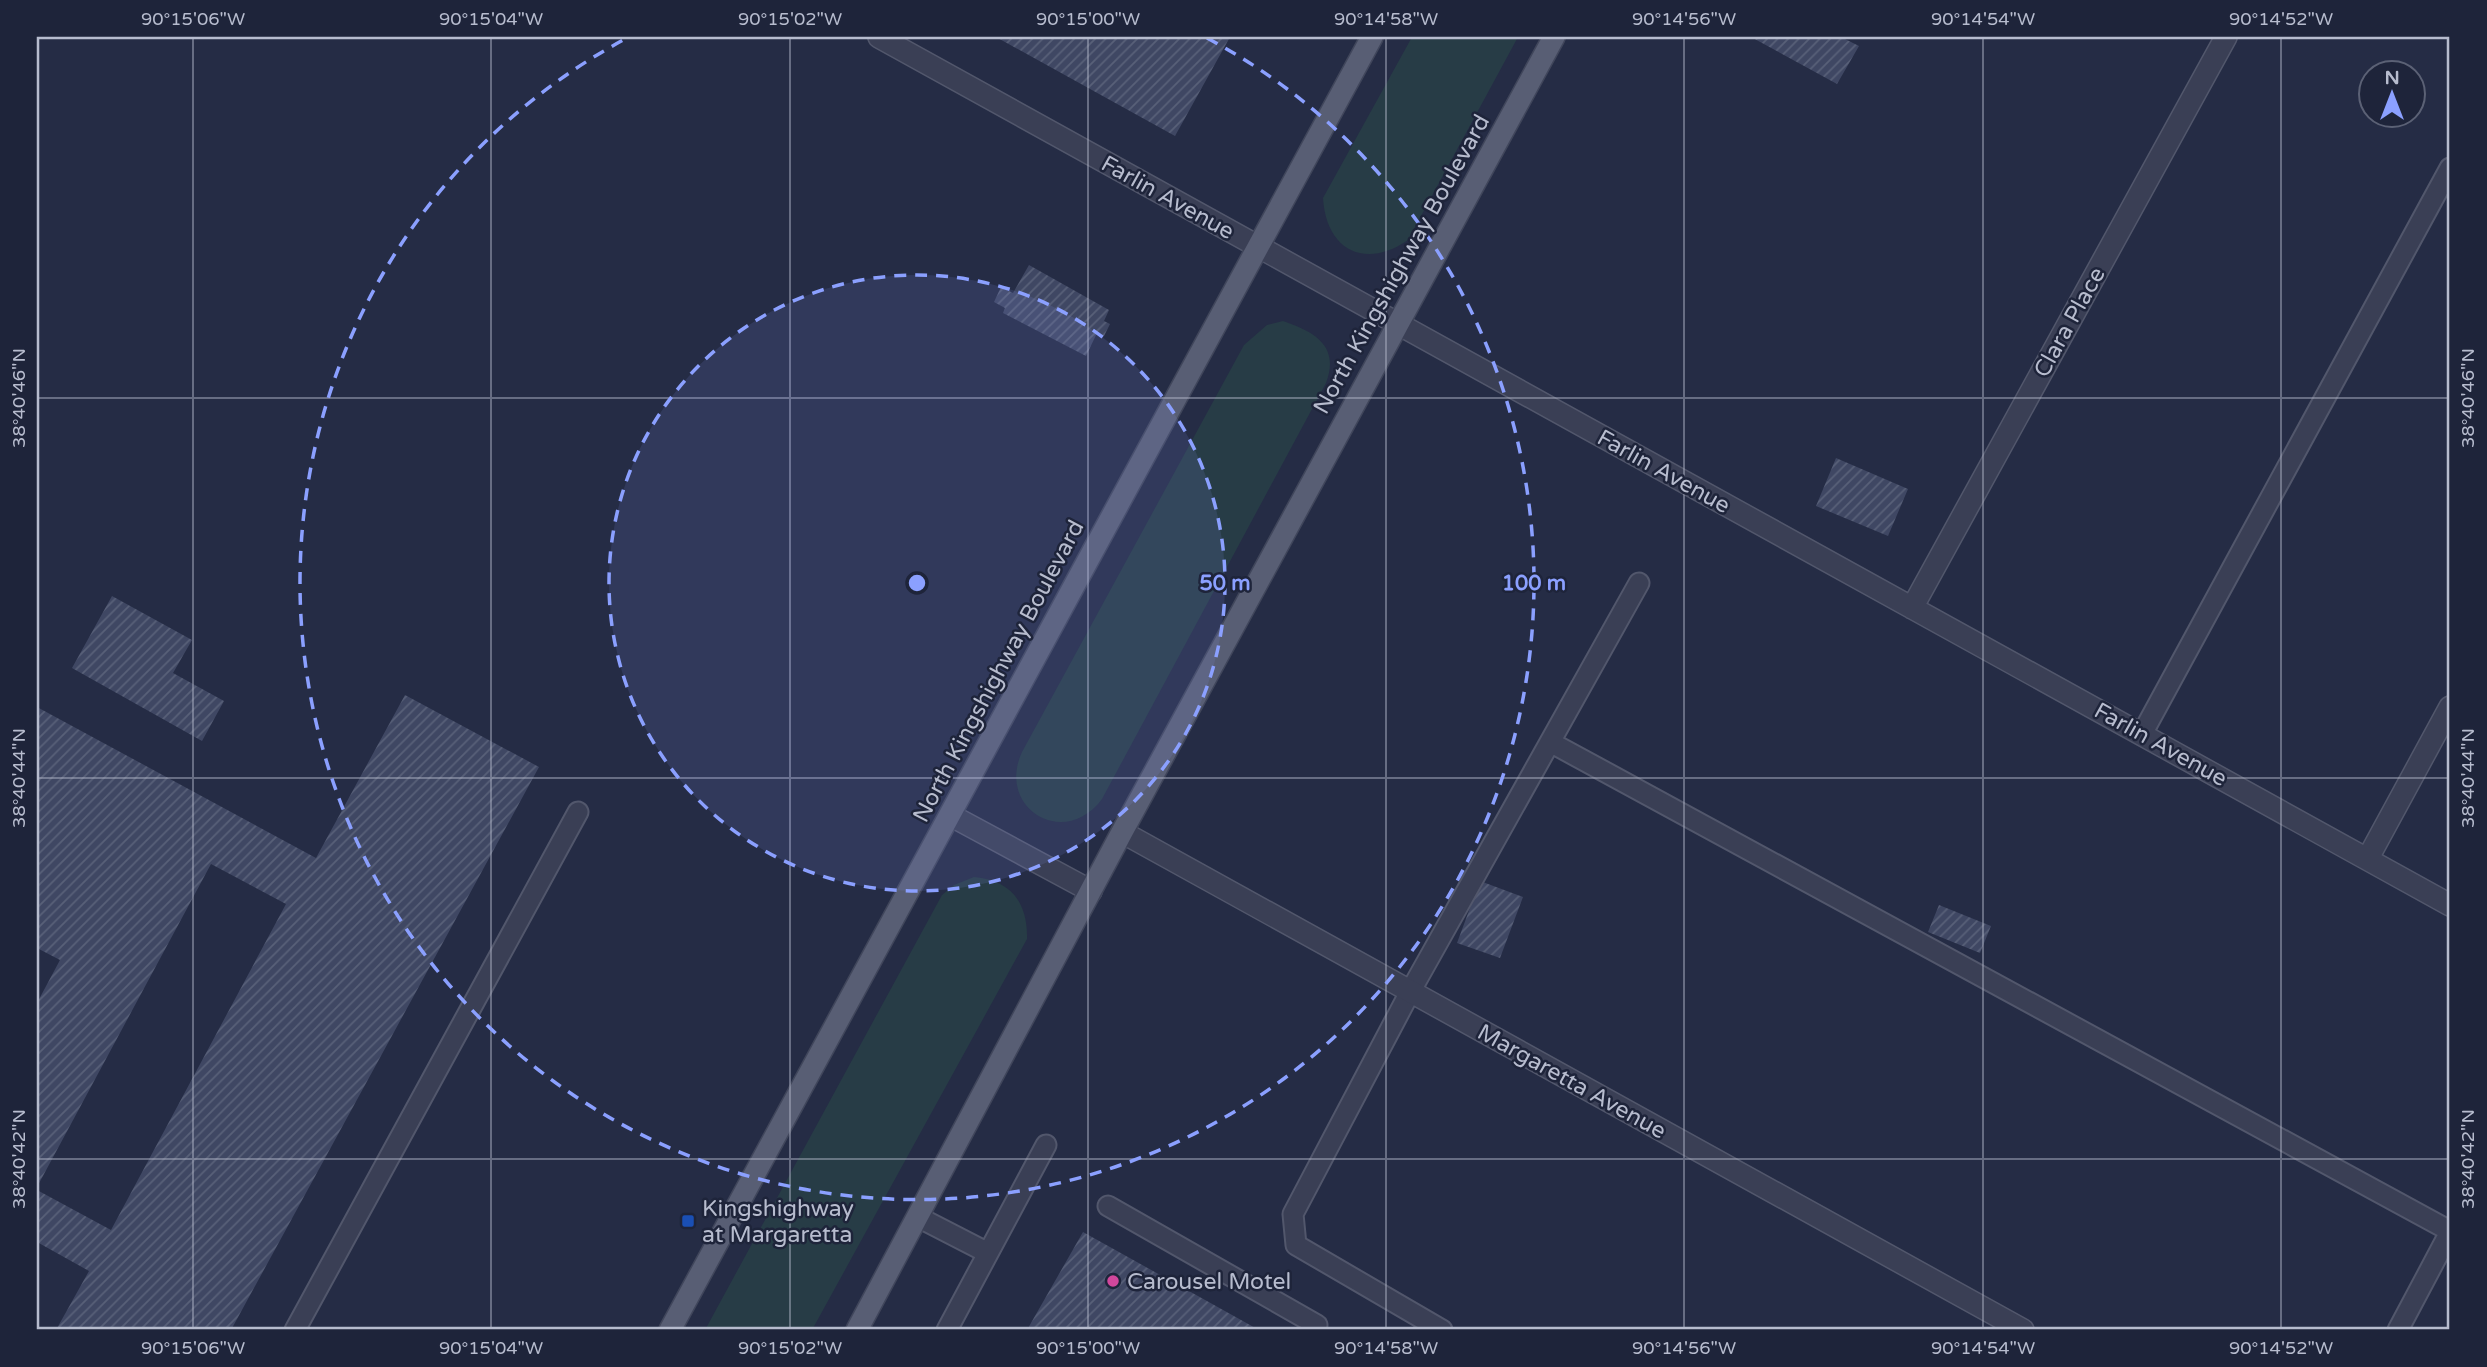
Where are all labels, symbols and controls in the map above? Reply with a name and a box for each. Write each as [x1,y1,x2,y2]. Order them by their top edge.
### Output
text: 90°15'06"W [141,8,245,30]
text: 90°15'04"W [439,8,543,30]
text: 90°15'02"W [738,8,842,30]
text: 90°15'00"W [1036,8,1140,30]
text: 90°14'58"W [1334,8,1438,30]
text: 90°14'56"W [1632,8,1736,30]
text: 90°14'54"W [1931,8,2035,30]
text: 90°14'52"W [2229,8,2333,30]
north arrow [2358,60,2428,130]
text: N [2384,67,2400,89]
street label: North Kingshighway Boulevard [1308,110,1496,419]
street label: Farlin Avenue [1096,150,1239,246]
street label: Clara Place [2028,263,2112,382]
text: 38°40'46"N [8,348,30,448]
text: 38°40'46"N [2457,348,2479,448]
street label: Farlin Avenue [1592,424,1735,520]
street label: North Kingshighway Boulevard [907,516,1091,827]
centre of rings [905,571,929,595]
text: 50 m [1199,571,1251,596]
text: 100 m [1502,571,1566,596]
street label: Farlin Avenue [2089,697,2232,793]
text: 38°40'44"N [8,728,30,828]
text: 38°40'44"N [2457,728,2479,828]
street label: Margaretta Avenue [1472,1018,1671,1145]
text: 38°40'42"N [8,1109,30,1209]
text: 38°40'42"N [2457,1109,2479,1209]
place label: Kingshighway at Margaretta [702,1195,854,1249]
marker: Kingshighway at Margaretta [680,1213,696,1229]
place label: Carousel Motel [1127,1268,1291,1296]
marker: Carousel Motel [1105,1273,1121,1289]
text: 90°15'06"W [141,1337,245,1359]
text: 90°15'04"W [439,1337,543,1359]
text: 90°15'02"W [738,1337,842,1359]
text: 90°15'00"W [1036,1337,1140,1359]
text: 90°14'58"W [1334,1337,1438,1359]
text: 90°14'56"W [1632,1337,1736,1359]
text: 90°14'54"W [1931,1337,2035,1359]
text: 90°14'52"W [2229,1337,2333,1359]

